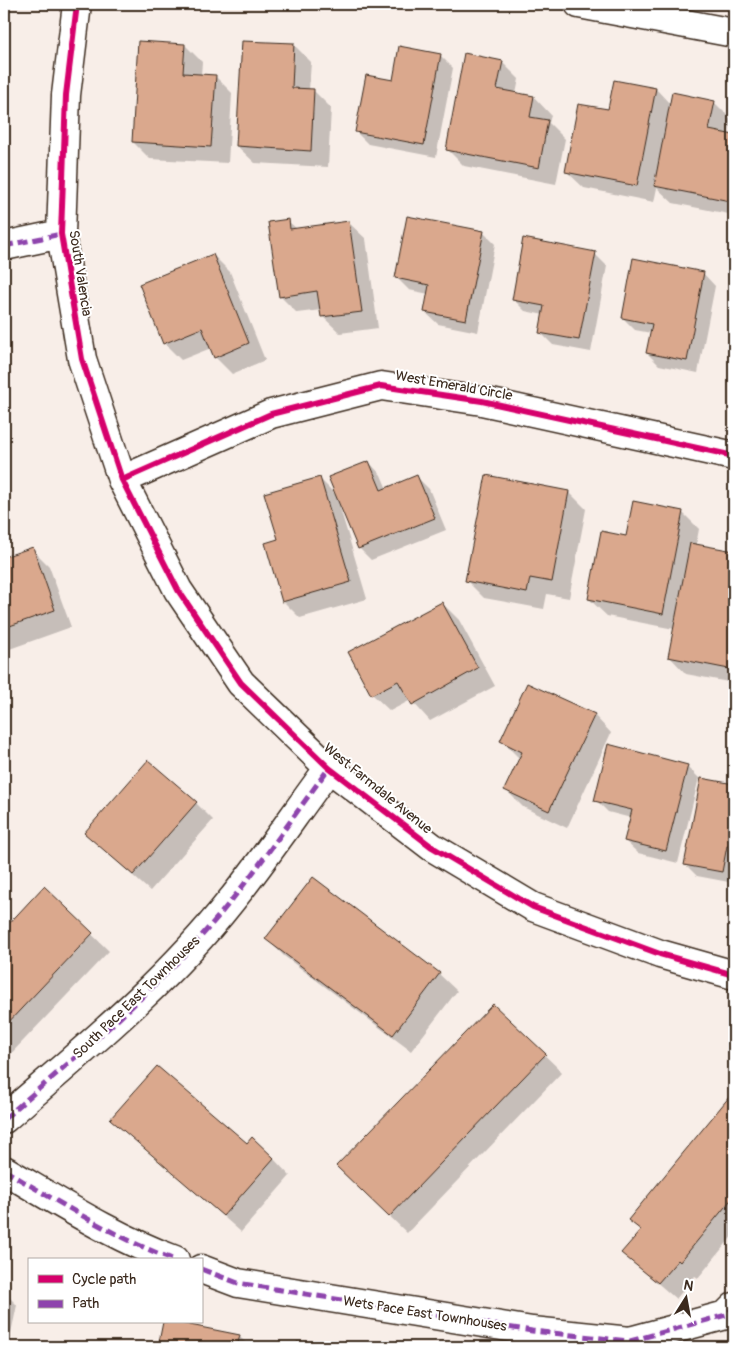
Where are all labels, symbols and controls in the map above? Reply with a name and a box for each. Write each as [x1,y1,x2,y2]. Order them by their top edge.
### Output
street label: South Valencia [65,229,96,317]
street label: West Emerald Circle [394,367,514,404]
street label: West Farmdale Avenue [320,739,436,838]
street label: South Pace East Townhouses [69,932,204,1062]
legend [28,1258,202,1324]
text: Cycle path [72,1270,136,1289]
north arrow [660,1274,710,1324]
text: N [682,1276,695,1295]
street label: Wets Pace East Townhouses [342,1292,509,1335]
text: Path [72,1294,99,1313]

